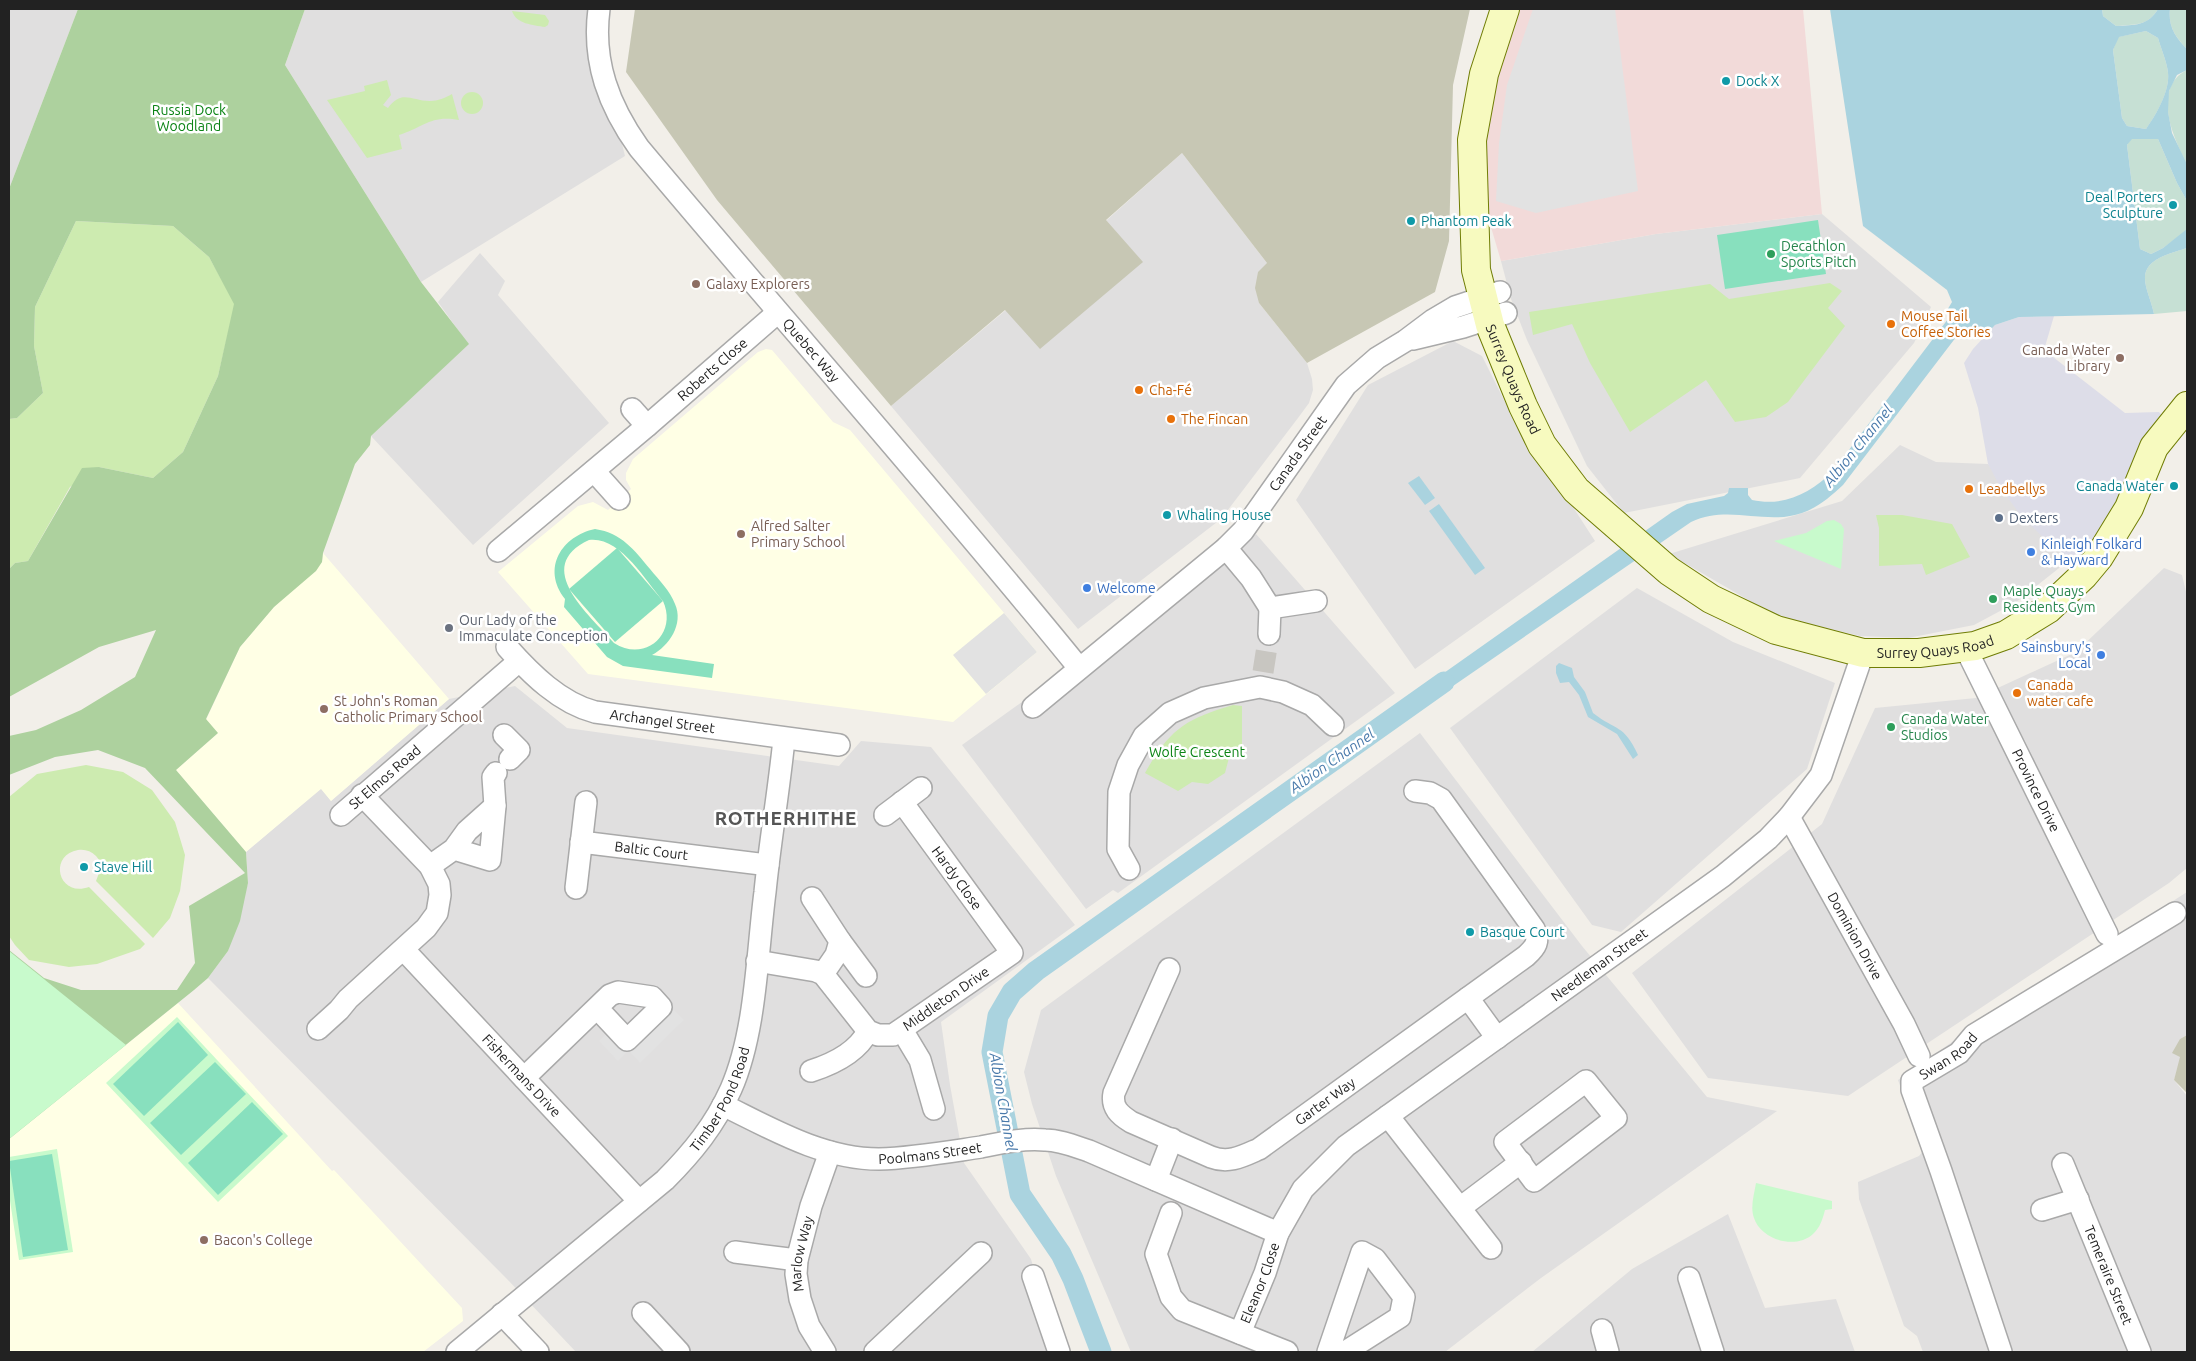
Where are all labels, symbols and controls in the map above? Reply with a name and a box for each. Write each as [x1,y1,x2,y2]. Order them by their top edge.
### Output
place label: Dock X [1736,73,1780,89]
marker: Dock X [1720,75,1732,87]
park label: Russia Dock Woodland [152,102,226,134]
place label: Deal Porters Sculpture [2085,189,2163,221]
marker: Deal Porters Sculpture [2167,199,2179,211]
place label: Phantom Peak [1421,213,1512,229]
marker: Phantom Peak [1405,215,1417,227]
place label: Decathlon Sports Pitch [1781,238,1857,270]
marker: Decathlon Sports Pitch [1765,248,1777,260]
place label: Galaxy Explorers [706,276,810,292]
marker: Galaxy Explorers [690,278,702,290]
place label: Mouse Tail Coffee Stories [1901,308,1991,340]
street label: Quebec Way [779,315,843,386]
marker: Mouse Tail Coffee Stories [1885,318,1897,330]
street label: Surrey Quays Road [1482,322,1543,437]
street label: Roberts Close [674,335,750,404]
place label: Canada Water Library [2022,342,2111,374]
marker: Canada Water Library [2114,352,2126,364]
place label: Cha-Fé [1149,382,1192,398]
marker: Cha-Fé [1133,384,1145,396]
water label: Albion Channel [1819,401,1896,491]
place label: The Fincan [1181,411,1248,427]
street label: Canada Street [1266,412,1330,494]
marker: The Fincan [1165,413,1177,425]
place label: Canada Water [2076,478,2165,494]
marker: Canada Water [2168,480,2180,492]
place label: Leadbellys [1979,481,2045,497]
marker: Leadbellys [1963,483,1975,495]
place label: Whaling House [1177,507,1271,523]
marker: Whaling House [1161,509,1173,521]
place label: Dexters [2009,510,2058,526]
marker: Dexters [1993,512,2005,524]
place label: Alfred Salter Primary School [751,518,845,550]
marker: Alfred Salter Primary School [735,528,747,540]
place label: Kinleigh Folkard & Hayward [2041,536,2142,568]
marker: Kinleigh Folkard & Hayward [2025,546,2037,558]
place label: Welcome [1097,580,1156,596]
marker: Welcome [1081,582,1093,594]
place label: Maple Quays Residents Gym [2003,583,2096,615]
marker: Maple Quays Residents Gym [1987,593,1999,605]
place label: Our Lady of the Immaculate Conception [459,612,608,644]
marker: Our Lady of the Immaculate Conception [443,622,455,634]
street label: Surrey Quays Road [1877,632,1996,661]
place label: Sainsbury's Local [2021,639,2091,671]
marker: Sainsbury's Local [2095,649,2107,661]
place label: Canada water cafe [2027,677,2093,709]
marker: Canada water cafe [2011,687,2023,699]
place label: St John's Roman Catholic Primary School [334,693,482,725]
marker: St John's Roman Catholic Primary School [318,703,330,715]
street label: Archangel Street [609,706,716,736]
place label: Canada Water Studios [1901,711,1990,743]
marker: Canada Water Studios [1885,721,1897,733]
water label: Albion Channel [1285,725,1378,797]
street label: St Elmos Road [346,742,424,812]
park label: Wolfe Crescent [1149,744,1246,760]
street label: Province Drive [2009,746,2063,835]
district label: ROTHERHITHE [715,807,857,829]
street label: Baltic Court [614,838,690,863]
street label: Hardy Close [929,843,985,913]
place label: Stave Hill [94,859,153,875]
marker: Stave Hill [78,861,90,873]
street label: Dominion Drive [1824,889,1886,982]
place label: Basque Court [1480,924,1565,940]
street label: Needleman Street [1548,924,1651,1005]
marker: Basque Court [1464,926,1476,938]
street label: Middleton Drive [900,963,992,1034]
street label: Swan Road [1916,1029,1981,1083]
street label: Fishermans Drive [479,1031,564,1120]
street label: Timber Pond Road [687,1045,753,1155]
water label: Albion Channel [986,1050,1021,1153]
street label: Garter Way [1292,1074,1358,1128]
street label: Poolmans Street [878,1139,983,1167]
street label: Marlow Way [788,1214,816,1293]
street label: Temeraire Street [2081,1223,2136,1328]
place label: Bacon's College [214,1232,313,1248]
marker: Bacon's College [198,1234,210,1246]
street label: Eleanor Close [1237,1240,1282,1326]

